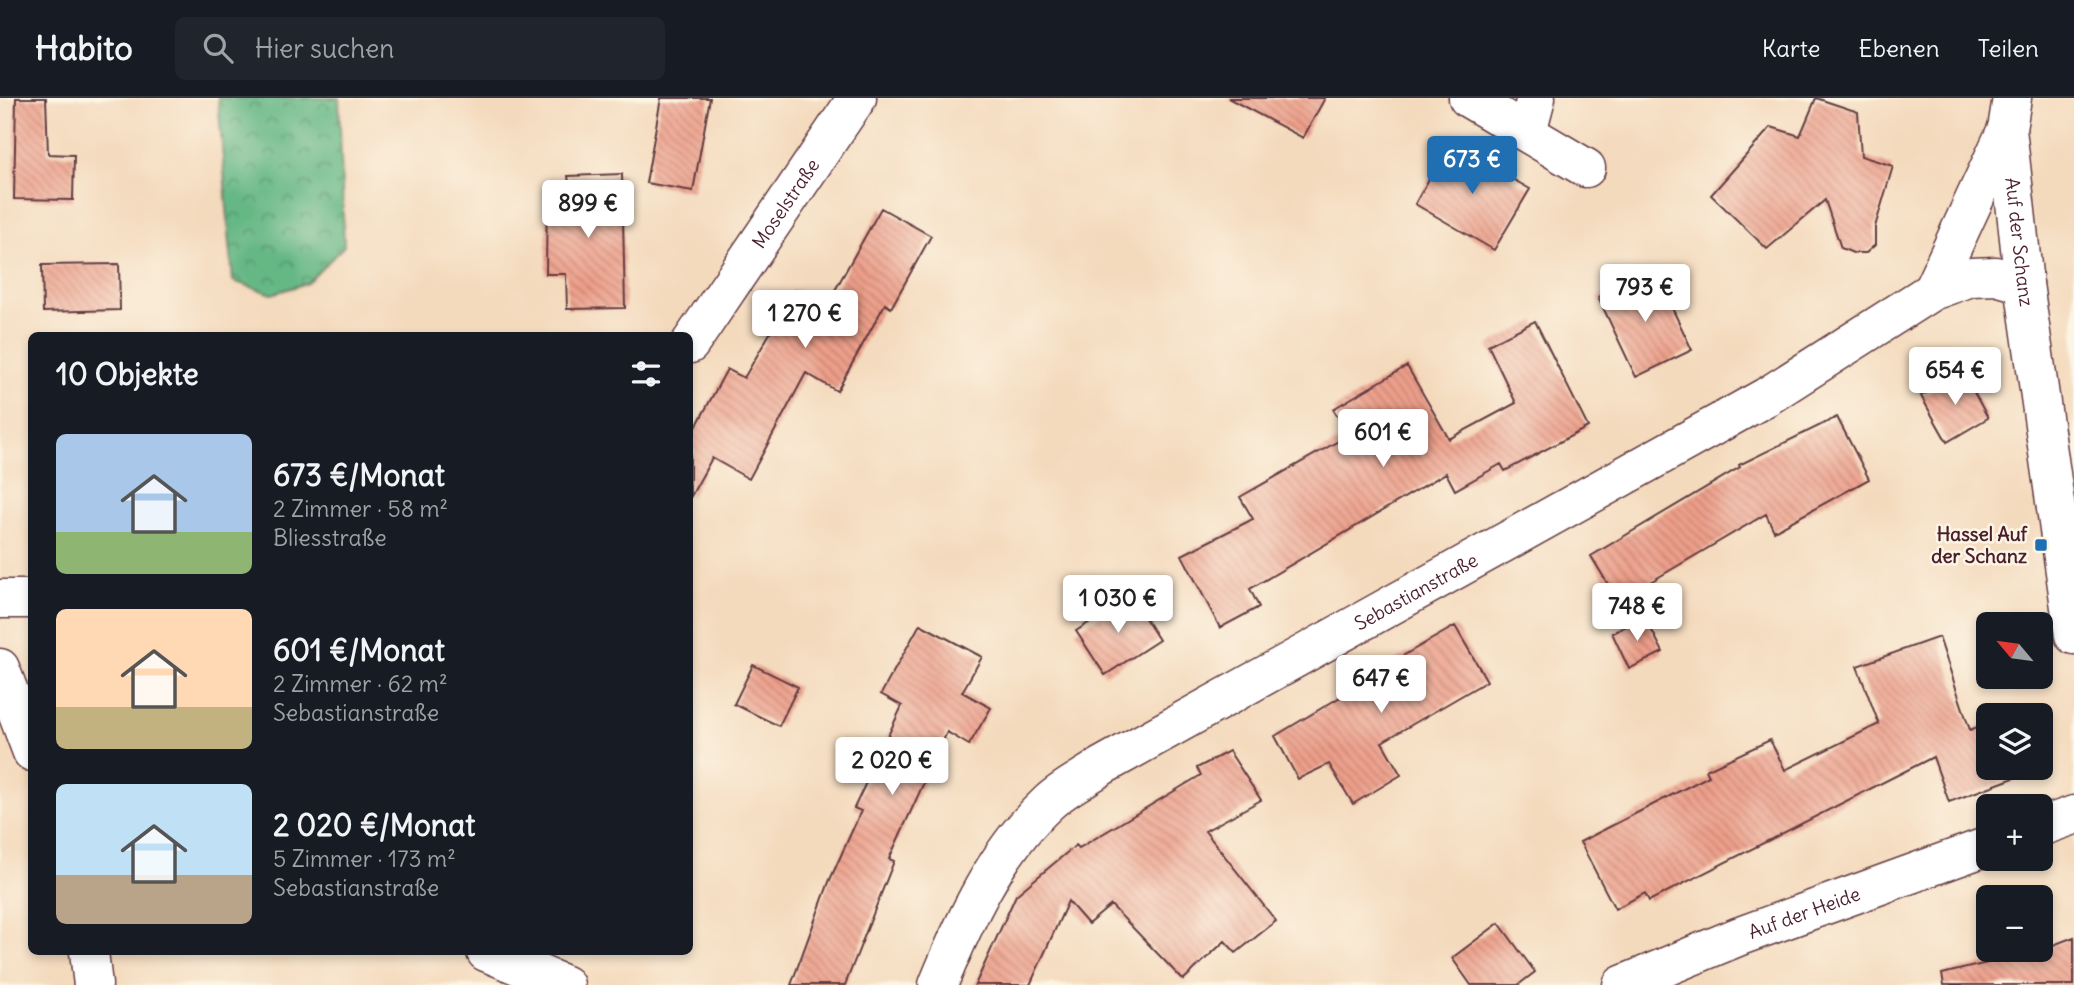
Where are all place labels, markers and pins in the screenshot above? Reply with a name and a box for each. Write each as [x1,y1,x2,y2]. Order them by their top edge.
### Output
pin: 673 € [1423,136,1521,196]
pin: 899 € [539,180,637,240]
pin: 793 € [1596,264,1694,324]
pin: 1 270 € [740,290,870,350]
pin: 654 € [1906,348,2004,407]
pin: 601 € [1334,410,1432,469]
place label: Hassel Auf der Schanz [1931,522,2028,568]
marker: Hassel Auf der Schanz [2033,537,2049,553]
pin: 1 030 € [1053,575,1183,635]
pin: 748 € [1588,584,1686,643]
pin: 647 € [1332,656,1430,715]
pin: 2 020 € [827,738,957,797]

